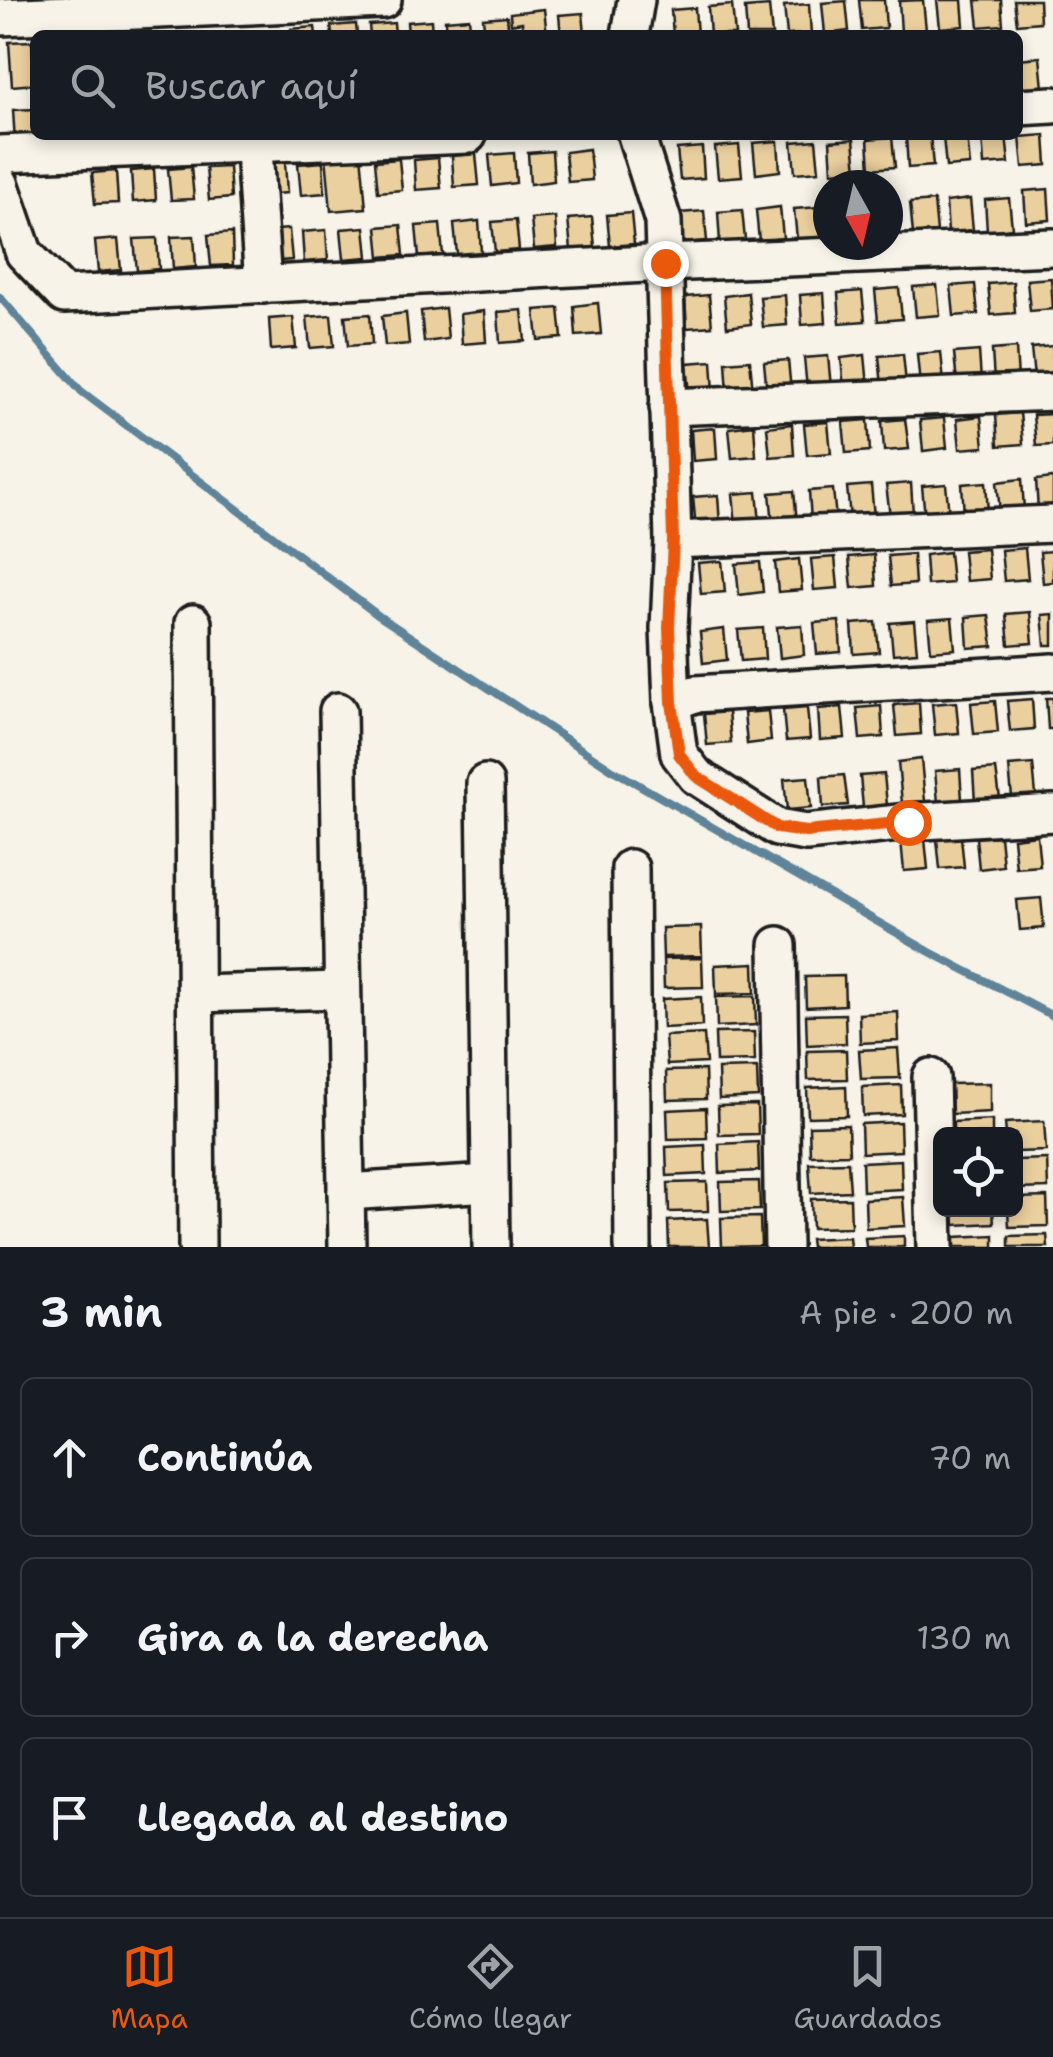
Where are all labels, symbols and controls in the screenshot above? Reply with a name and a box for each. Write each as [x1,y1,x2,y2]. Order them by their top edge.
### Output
search box [30,30,1023,140]
icon: search [65,58,120,113]
text: Buscar aquí [145,60,358,111]
north arrow [813,170,903,260]
route end [643,241,689,287]
route start [886,800,932,846]
map controls [933,1127,1023,1217]
button: locate [933,1127,1023,1217]
text: 3 min [40,1284,162,1340]
text: A pie · 200 m [799,1291,1013,1334]
icon: ahead [42,1430,97,1485]
text: Continúa [137,1432,312,1483]
text: 70 m [928,1436,1011,1479]
icon: right [42,1610,97,1665]
text: Gira a la derecha [137,1612,489,1663]
text: 130 m [916,1616,1011,1659]
icon: arrive [42,1790,97,1845]
text: Llegada al destino [137,1792,508,1843]
tab: Mapa [111,1939,188,2037]
tab: Cómo llegar [409,1939,572,2037]
tab: Guardados [793,1939,942,2037]

